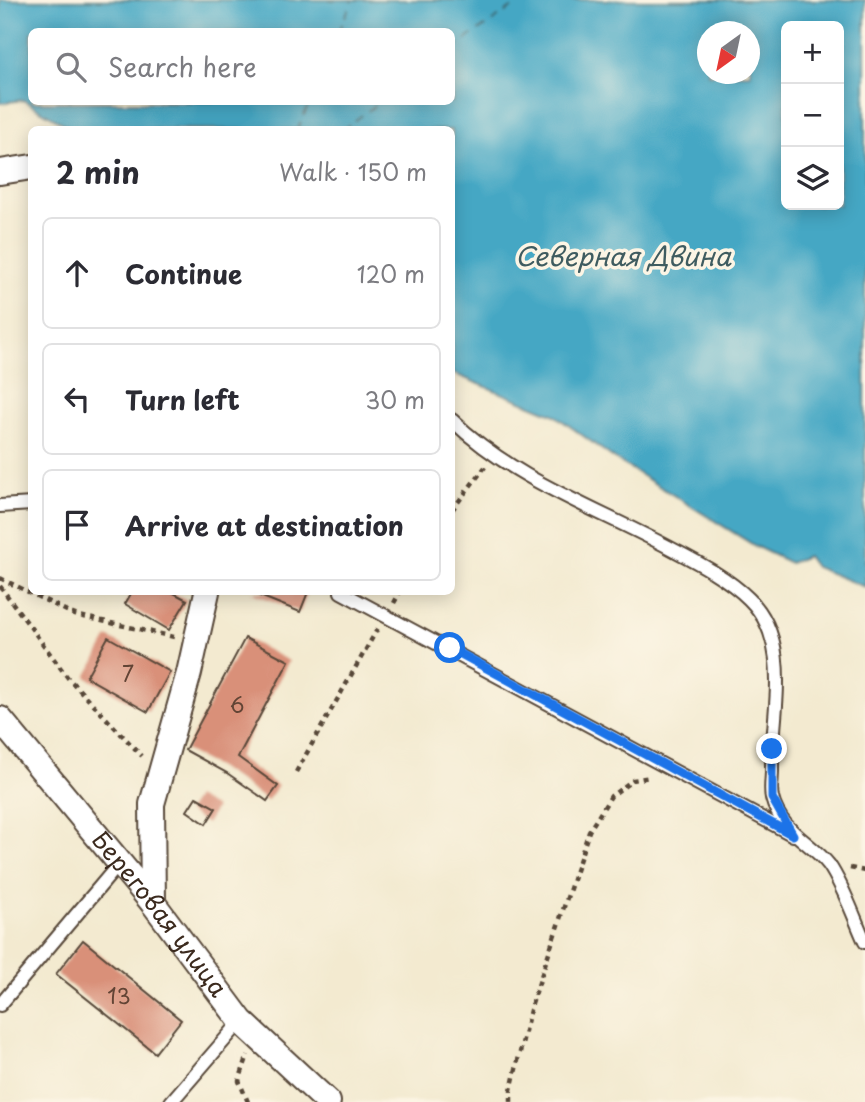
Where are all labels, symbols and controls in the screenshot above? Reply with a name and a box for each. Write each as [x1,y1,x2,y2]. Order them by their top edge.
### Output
north arrow [697,21,760,84]
map controls [781,21,844,210]
button: + [781,21,844,84]
search box [28,28,455,105]
text: Search here [108,47,257,86]
icon: search [52,48,90,86]
button: − [781,84,844,147]
button: layers [781,147,844,210]
text: 2 min [56,149,140,194]
text: Walk · 150 m [279,154,427,189]
water label: Северная Двина [515,236,732,275]
icon: ahead [58,254,96,292]
text: Continue [125,254,242,293]
text: 120 m [357,256,425,291]
icon: left [58,380,96,418]
text: Turn left [125,380,240,419]
text: 30 m [364,382,425,417]
icon: arrive [58,506,96,544]
text: Arrive at destination [125,506,404,545]
route start [434,632,465,663]
house number: 7 [122,657,134,689]
house number: 6 [230,688,244,720]
route end [756,733,787,764]
street label: Береговая улица [84,822,237,1004]
house number: 13 [107,979,131,1011]

